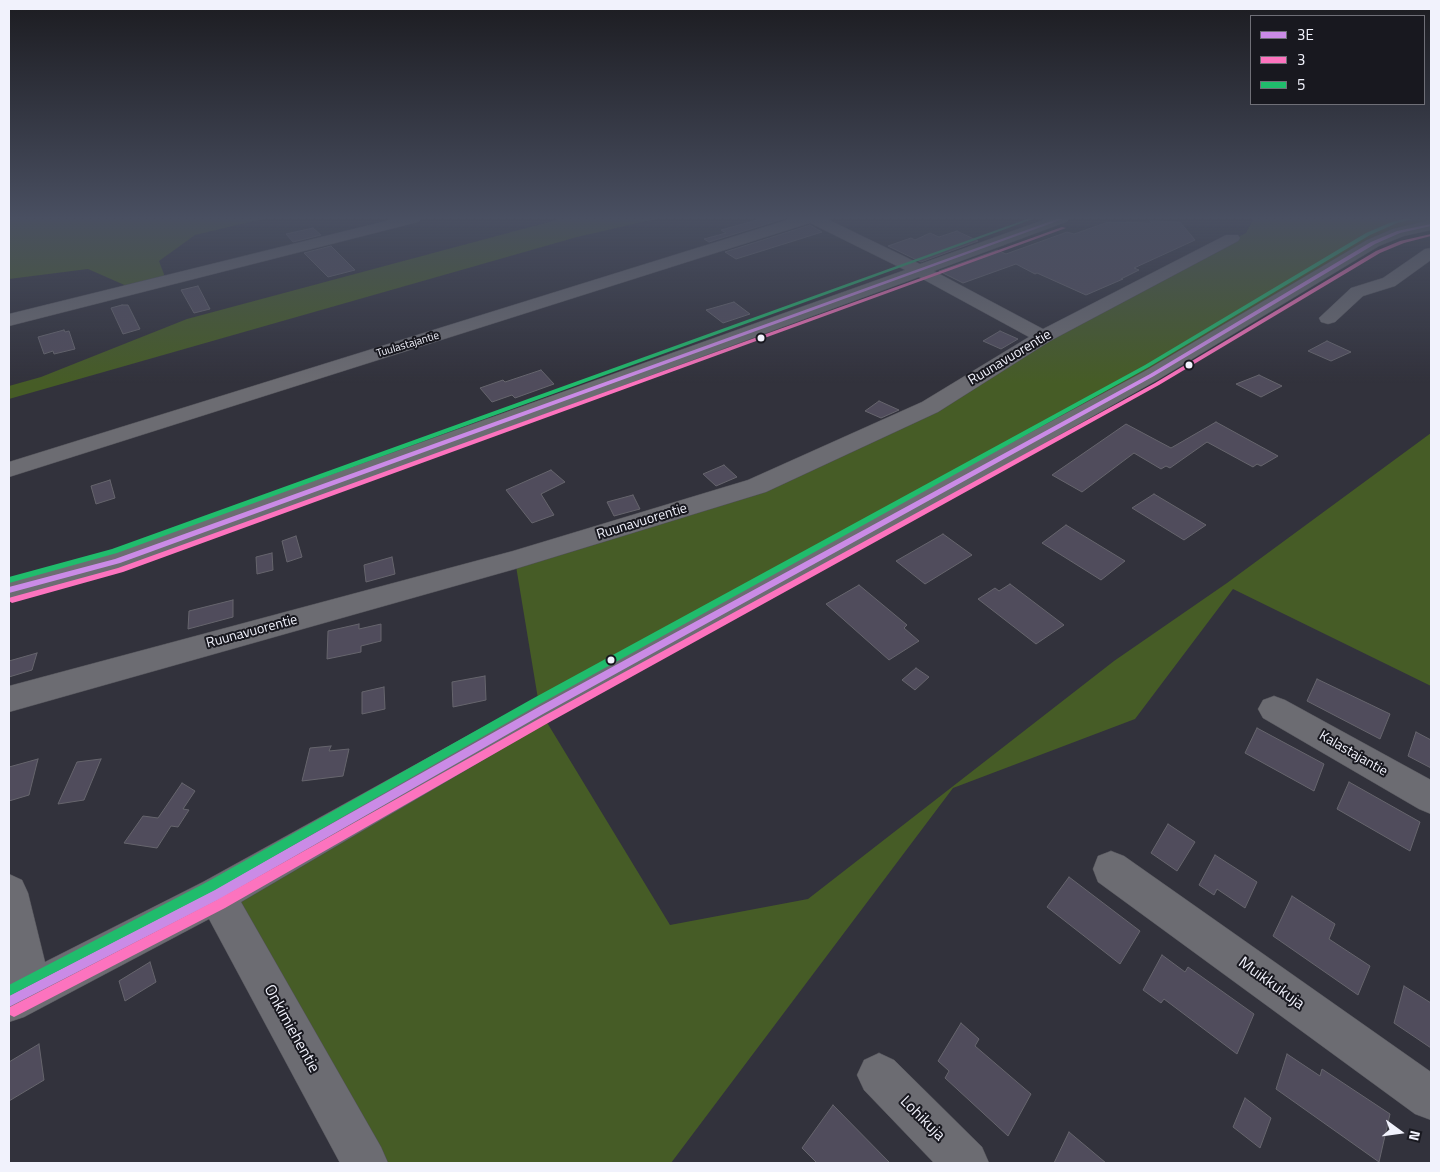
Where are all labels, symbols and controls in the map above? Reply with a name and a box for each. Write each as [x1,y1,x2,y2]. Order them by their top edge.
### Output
legend [1250,15,1425,105]
text: 3E [1297,23,1314,46]
text: 3 [1297,48,1305,71]
text: 5 [1297,73,1305,96]
street label: Ruunavuorentie [965,327,1055,389]
street label: Tuulastajantie [375,329,441,361]
unlabelled marker [756,333,766,343]
unlabelled marker [1184,360,1194,370]
street label: Ruunavuorentie [595,500,689,544]
street label: Ruunavuorentie [205,612,299,652]
unlabelled marker [606,655,616,665]
street label: Kalastajantie [1316,728,1390,780]
street label: Muikkukuja [1234,954,1308,1014]
street label: Onkimiehentie [259,982,323,1076]
street label: Lohikuja [895,1092,949,1146]
north arrow [1375,1107,1425,1157]
text: N [1404,1128,1426,1143]

